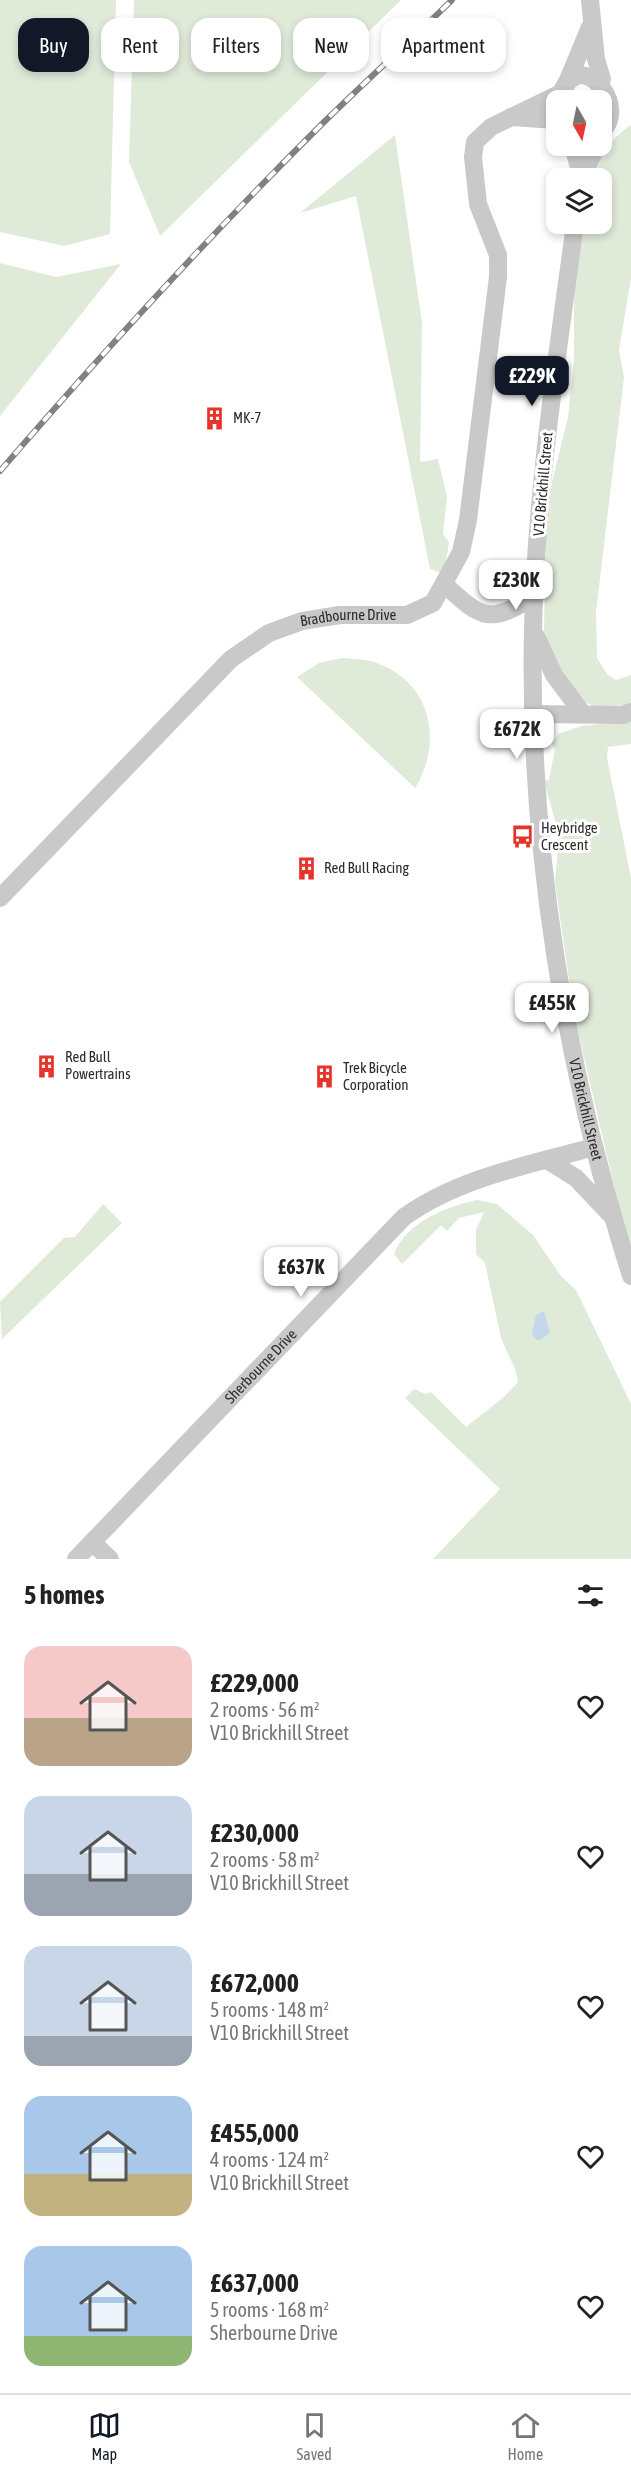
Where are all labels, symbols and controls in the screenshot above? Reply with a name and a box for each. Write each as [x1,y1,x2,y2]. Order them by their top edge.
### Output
chip: Buy [18,18,89,72]
chip: Rent [101,18,179,72]
chip: Filters [191,18,281,72]
chip: New [293,18,369,72]
chip: Apartment [381,18,506,72]
north arrow [546,90,612,156]
map controls [546,90,612,234]
button: layers [546,168,612,234]
pin: £229K [490,356,574,407]
text: £229K [509,364,555,387]
building icon: MK-7 [202,405,228,431]
place label: MK-7 [233,409,261,426]
street label: V10 Brickhill Street [529,431,556,537]
pin: £230K [474,560,558,611]
text: £230K [493,568,539,591]
street label: Bradbourne Drive [299,606,396,629]
pin: £672K [475,709,559,760]
text: £672K [494,717,540,740]
place label: Heybridge Crescent [541,819,598,853]
bus stop icon: Heybridge Crescent [510,824,536,850]
building icon: Red Bull Racing [293,855,319,881]
place label: Red Bull Racing [324,859,410,876]
pin: £455K [510,983,594,1034]
text: £455K [529,991,575,1014]
place label: Red Bull Powertrains [65,1048,130,1082]
building icon: Red Bull Powertrains [34,1053,60,1079]
street label: V10 Brickhill Street [566,1057,606,1162]
place label: Trek Bicycle Corporation [343,1059,409,1093]
building icon: Trek Bicycle Corporation [312,1064,338,1090]
pin: £637K [259,1247,343,1298]
text: £637K [278,1255,324,1278]
street label: Sherbourne Drive [221,1325,300,1406]
icon: filters [574,1579,607,1612]
text: 5 homes [24,1580,104,1610]
text: £229,000 [210,1668,299,1698]
icon: home [72,1670,144,1742]
icon: heart [574,1690,607,1723]
text: 2 rooms · 56 m² [210,1698,320,1721]
text: V10 Brickhill Street [210,1721,349,1744]
text: £230,000 [210,1818,299,1848]
icon: home [72,1820,144,1892]
icon: heart [574,1840,607,1873]
text: 2 rooms · 58 m² [210,1848,320,1871]
text: V10 Brickhill Street [210,1871,349,1894]
text: £672,000 [210,1968,299,1998]
icon: home [72,1970,144,2042]
icon: heart [574,1990,607,2023]
text: 5 rooms · 148 m² [210,1998,329,2021]
text: V10 Brickhill Street [210,2021,349,2044]
text: £455,000 [210,2118,299,2148]
icon: home [72,2120,144,2192]
icon: heart [574,2140,607,2173]
text: 4 rooms · 124 m² [210,2148,329,2171]
text: V10 Brickhill Street [210,2171,349,2194]
text: £637,000 [210,2268,299,2298]
icon: home [72,2270,144,2342]
icon: heart [574,2290,607,2323]
text: 5 rooms · 168 m² [210,2298,329,2321]
text: Sherbourne Drive [210,2321,338,2344]
tab: Map [88,2409,121,2463]
tab: Saved [297,2409,332,2463]
tab: Home [508,2409,543,2463]

